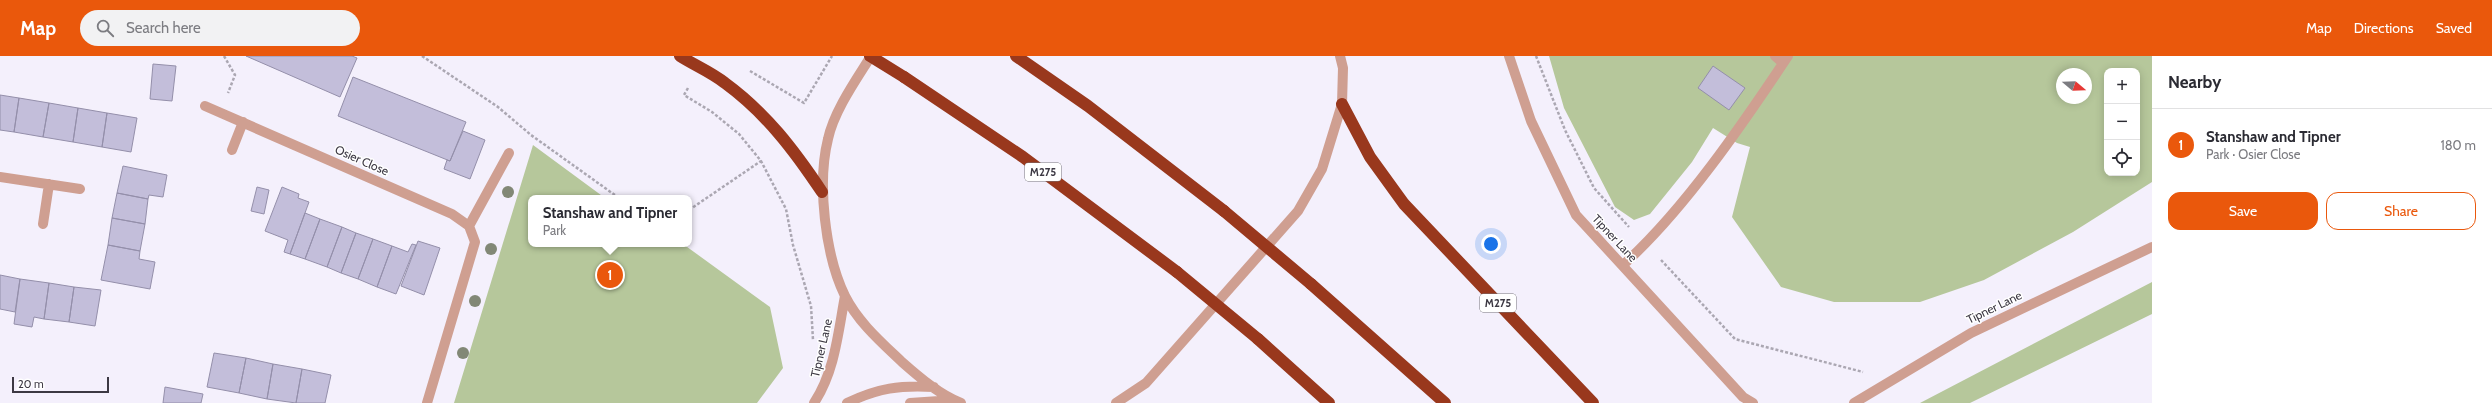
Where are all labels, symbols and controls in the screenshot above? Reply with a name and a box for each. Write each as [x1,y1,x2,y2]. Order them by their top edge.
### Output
search box [80,10,360,46]
text: Map [20,17,56,40]
icon: search [94,17,116,39]
text: Search here [126,19,201,37]
text: Map [2306,19,2332,37]
text: Directions [2354,19,2414,37]
text: Saved [2436,19,2472,37]
north arrow [2056,68,2092,104]
map controls [2104,68,2140,176]
button: + [2104,68,2140,104]
text: Nearby [2168,72,2221,92]
button: − [2104,104,2140,140]
text: Stanshaw and Tipner [2206,128,2341,146]
text: 1 [2179,137,2183,153]
text: 180 m [2440,137,2476,153]
button: locate [2104,140,2140,176]
street label: Osier Close [333,142,391,178]
text: Park · Osier Close [2206,146,2300,162]
road number: M275 [1025,163,1061,181]
button: Save [2168,192,2318,230]
button: Share [2326,192,2476,230]
popup [528,195,692,247]
text: Stanshaw and Tipner [543,204,677,222]
street label: Tipner Lane [1589,211,1641,265]
text: Park [543,222,566,238]
your location [1481,234,1501,254]
pin: 1 [597,260,623,290]
street label: Tipner Lane [1964,287,2024,327]
road number: M275 [1480,294,1516,312]
street label: Tipner Lane [807,317,835,379]
scale bar [12,375,109,394]
text: 20 m [18,377,44,391]

